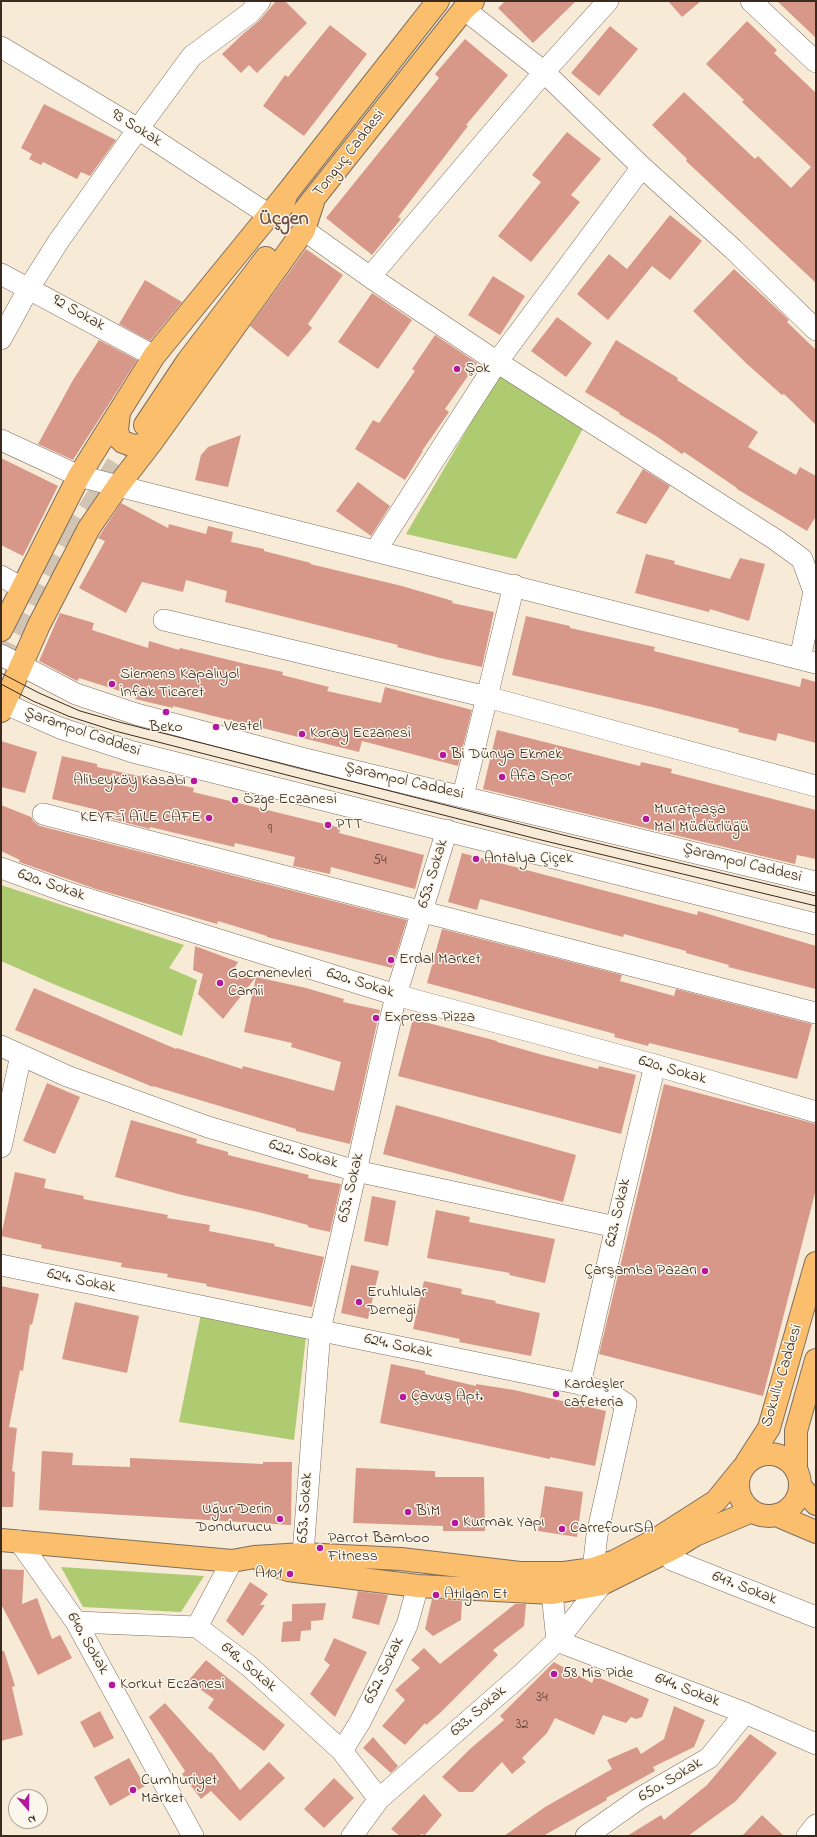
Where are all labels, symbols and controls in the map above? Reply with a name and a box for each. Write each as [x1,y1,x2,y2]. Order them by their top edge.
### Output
street label: 93 Sokak [107,106,165,152]
street label: Tonguç Caddesi [310,106,390,202]
district label: Üçgen [259,209,309,233]
street label: 92 Sokak [48,292,108,336]
place label: Şok [465,359,490,379]
marker: Şok [452,364,462,374]
place label: Siemens Kapalıyol İnfak Ticaret [120,665,239,703]
marker: Siemens Kapalıyol İnfak Ticaret [107,679,117,689]
street label: Şarampol Caddesi [21,704,143,762]
marker: Beko [161,707,171,717]
place label: Vestel [224,717,262,737]
place label: Beko [149,718,183,738]
marker: Vestel [211,722,221,732]
place label: Koray Eczanesi [310,724,411,744]
marker: Koray Eczanesi [297,729,307,739]
place label: Bi Dünya Ekmek [451,745,562,765]
marker: Bi Dünya Ekmek [438,750,448,760]
street label: Şarampol Caddesi [343,759,465,805]
place label: Afa Spor [510,767,572,787]
place label: Alibeyköy Kasabı [73,771,186,791]
marker: Afa Spor [497,772,507,782]
marker: Alibeyköy Kasabı [189,776,199,786]
place label: Özge Eczanesi [243,790,337,810]
marker: Özge Eczanesi [230,795,240,805]
place label: Muratpaşa Mal Müdürlüğü [654,800,749,838]
place label: KEYF-Ī AĪLE CAFE [80,808,201,828]
marker: KEYF-Ī AĪLE CAFE [204,813,214,823]
marker: Muratpaşa Mal Müdürlüğü [641,814,651,824]
place label: PTT [336,815,363,835]
marker: PTT [323,820,333,830]
house number: 9 [268,823,272,839]
street label: 653. Sokak [414,837,454,911]
street label: Şarampol Caddesi [681,840,803,888]
place label: Antalya Çiçek [484,849,573,869]
house number: 54 [373,854,387,870]
marker: Antalya Çiçek [471,854,481,864]
street label: 620. Sokak [15,866,87,906]
place label: Erdal Market [399,950,481,970]
marker: Erdal Market [386,955,396,965]
place label: Gocmenevleri Camii [228,964,312,1002]
street label: 620. Sokak [324,965,396,1003]
marker: Gocmenevleri Camii [215,978,225,988]
place label: Express Pizza [384,1008,475,1028]
marker: Express Pizza [371,1013,381,1023]
street label: 620. Sokak [636,1052,708,1090]
street label: 622. Sokak [266,1136,340,1174]
street label: 653. Sokak [335,1151,369,1225]
street label: 623. Sokak [602,1177,636,1249]
place label: Çarşamba Pazarı [584,1261,697,1281]
street label: 624. Sokak [45,1265,117,1299]
marker: Çarşamba Pazarı [700,1266,710,1276]
place label: Eruhlular Derneği [367,1283,426,1321]
marker: Eruhlular Derneği [354,1297,364,1307]
street label: Sokullu Caddesi [758,1322,808,1430]
street label: 624. Sokak [362,1330,434,1364]
place label: Kardeşler cafeteria [564,1375,624,1413]
place label: Çavuş Apt. [411,1387,483,1407]
marker: Kardeşler cafeteria [551,1389,561,1399]
marker: Çavuş Apt. [398,1392,408,1402]
street label: 653. Sokak [294,1472,318,1544]
place label: Uğur Derin Dondurucu [196,1500,272,1538]
place label: BİM [416,1502,440,1522]
marker: BİM [403,1507,413,1517]
place label: Kurmak Yapı [463,1513,544,1533]
marker: Uğur Derin Dondurucu [275,1514,285,1524]
marker: Kurmak Yapı [450,1518,460,1528]
place label: CarrefourSA [570,1519,653,1539]
marker: CarrefourSA [557,1524,567,1534]
place label: Parrot Bamboo Fitness [328,1529,429,1567]
marker: Parrot Bamboo Fitness [315,1543,325,1553]
place label: A101 [255,1564,282,1584]
street label: 647. Sokak [709,1568,779,1610]
marker: A101 [285,1569,295,1579]
place label: Atılgan Et [444,1585,508,1605]
marker: Atılgan Et [431,1590,441,1600]
street label: 640. Sokak [62,1610,112,1678]
street label: 652. Sokak [361,1634,409,1708]
street label: 648. Sokak [216,1639,280,1697]
place label: 58 Mis Pide [562,1664,633,1684]
marker: 58 Mis Pide [549,1669,559,1679]
street label: 644. Sokak [652,1670,722,1712]
place label: Korkut Eczanesi [120,1675,225,1695]
marker: Korkut Eczanesi [107,1680,117,1690]
street label: 633. Sokak [447,1682,511,1742]
house number: 34 [536,1691,548,1707]
house number: 32 [516,1718,528,1734]
street label: 650. Sokak [636,1754,706,1808]
place label: Cumhuriyet Market [141,1771,217,1809]
marker: Cumhuriyet Market [128,1785,138,1795]
north arrow [8,1789,48,1829]
text: N [26,1811,38,1828]

